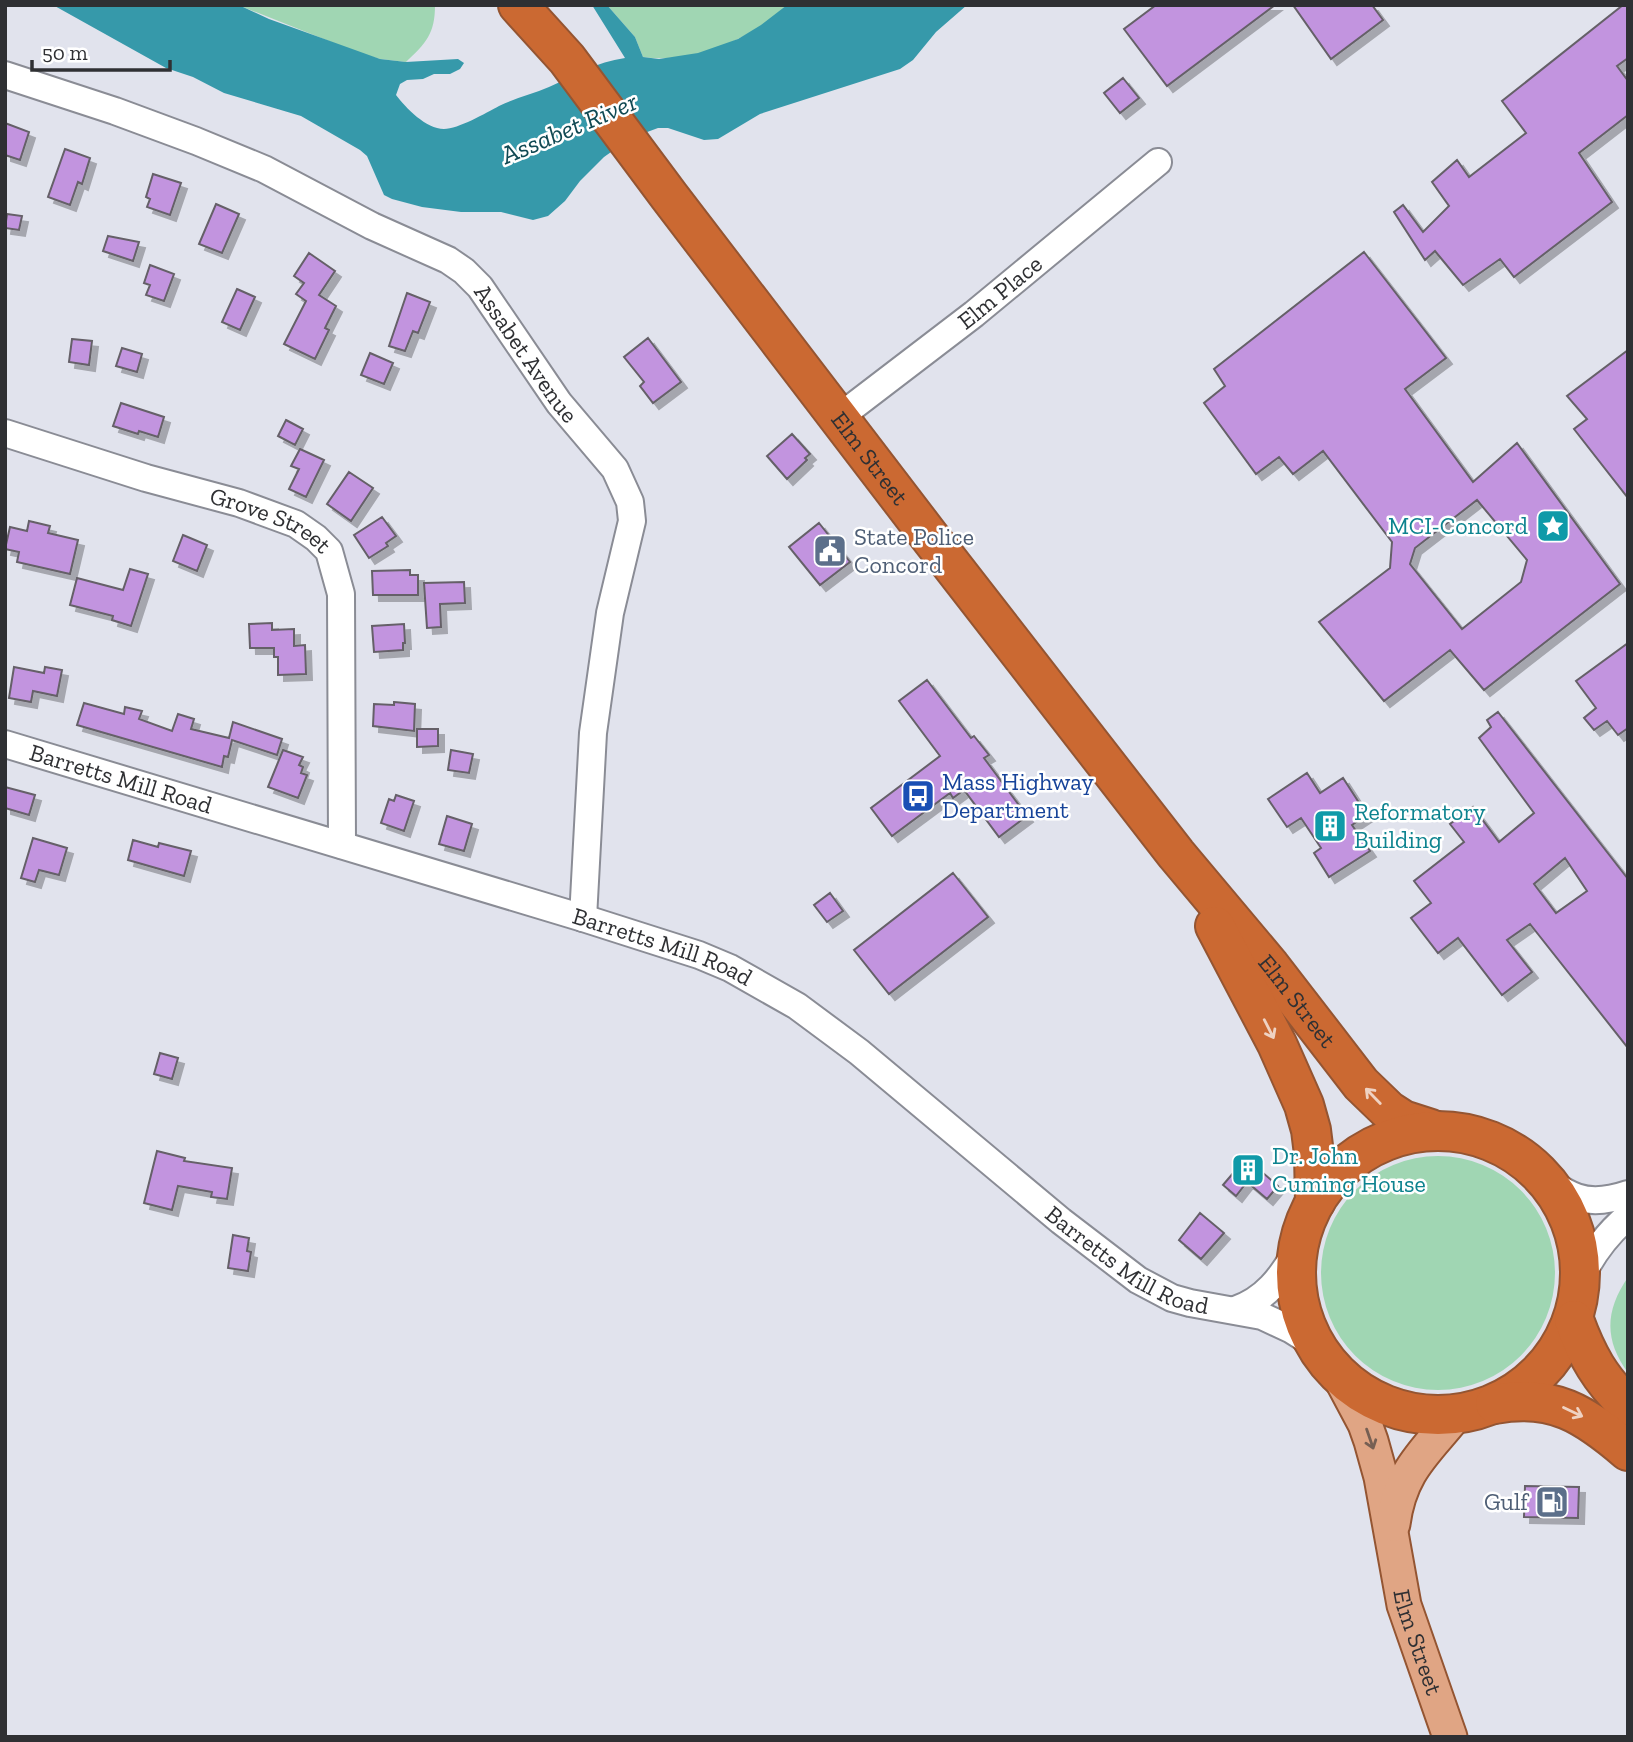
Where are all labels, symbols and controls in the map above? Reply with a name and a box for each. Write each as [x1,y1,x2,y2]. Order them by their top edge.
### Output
scale bar [32,28,170,72]
text: 50 m [42,40,88,65]
water label: Assabet River [495,85,642,171]
street label: Elm Place [952,249,1048,335]
street label: Assabet Avenue [468,278,584,429]
street label: Elm Street [825,406,915,511]
street label: Grove Street [207,481,338,559]
place icon: MCI-Concord [1534,507,1572,545]
place label: MCI-Concord [1388,511,1528,540]
place label: State Police Concord [854,522,974,579]
public building icon: State Police Concord [811,532,849,570]
street label: Barretts Mill Road [26,737,216,820]
place label: Mass Highway Department [942,767,1094,824]
bus stop icon: Mass Highway Department [899,777,937,815]
place label: Reformatory Building [1354,797,1486,854]
building icon: Reformatory Building [1311,807,1349,845]
street label: Barretts Mill Road [569,901,758,992]
street label: Elm Street [1252,948,1343,1053]
one-way arrow [1263,1018,1277,1039]
one-way arrow [1365,1088,1382,1105]
place label: Dr. John Cuming House [1272,1141,1426,1198]
building icon: Dr. John Cuming House [1229,1151,1267,1189]
street label: Barretts Mill Road [1040,1199,1211,1320]
one-way arrow [1562,1406,1583,1419]
one-way arrow [1365,1427,1377,1449]
fuel station icon: Gulf [1533,1483,1571,1521]
place label: Gulf [1484,1487,1530,1516]
street label: Elm Street [1387,1587,1449,1699]

